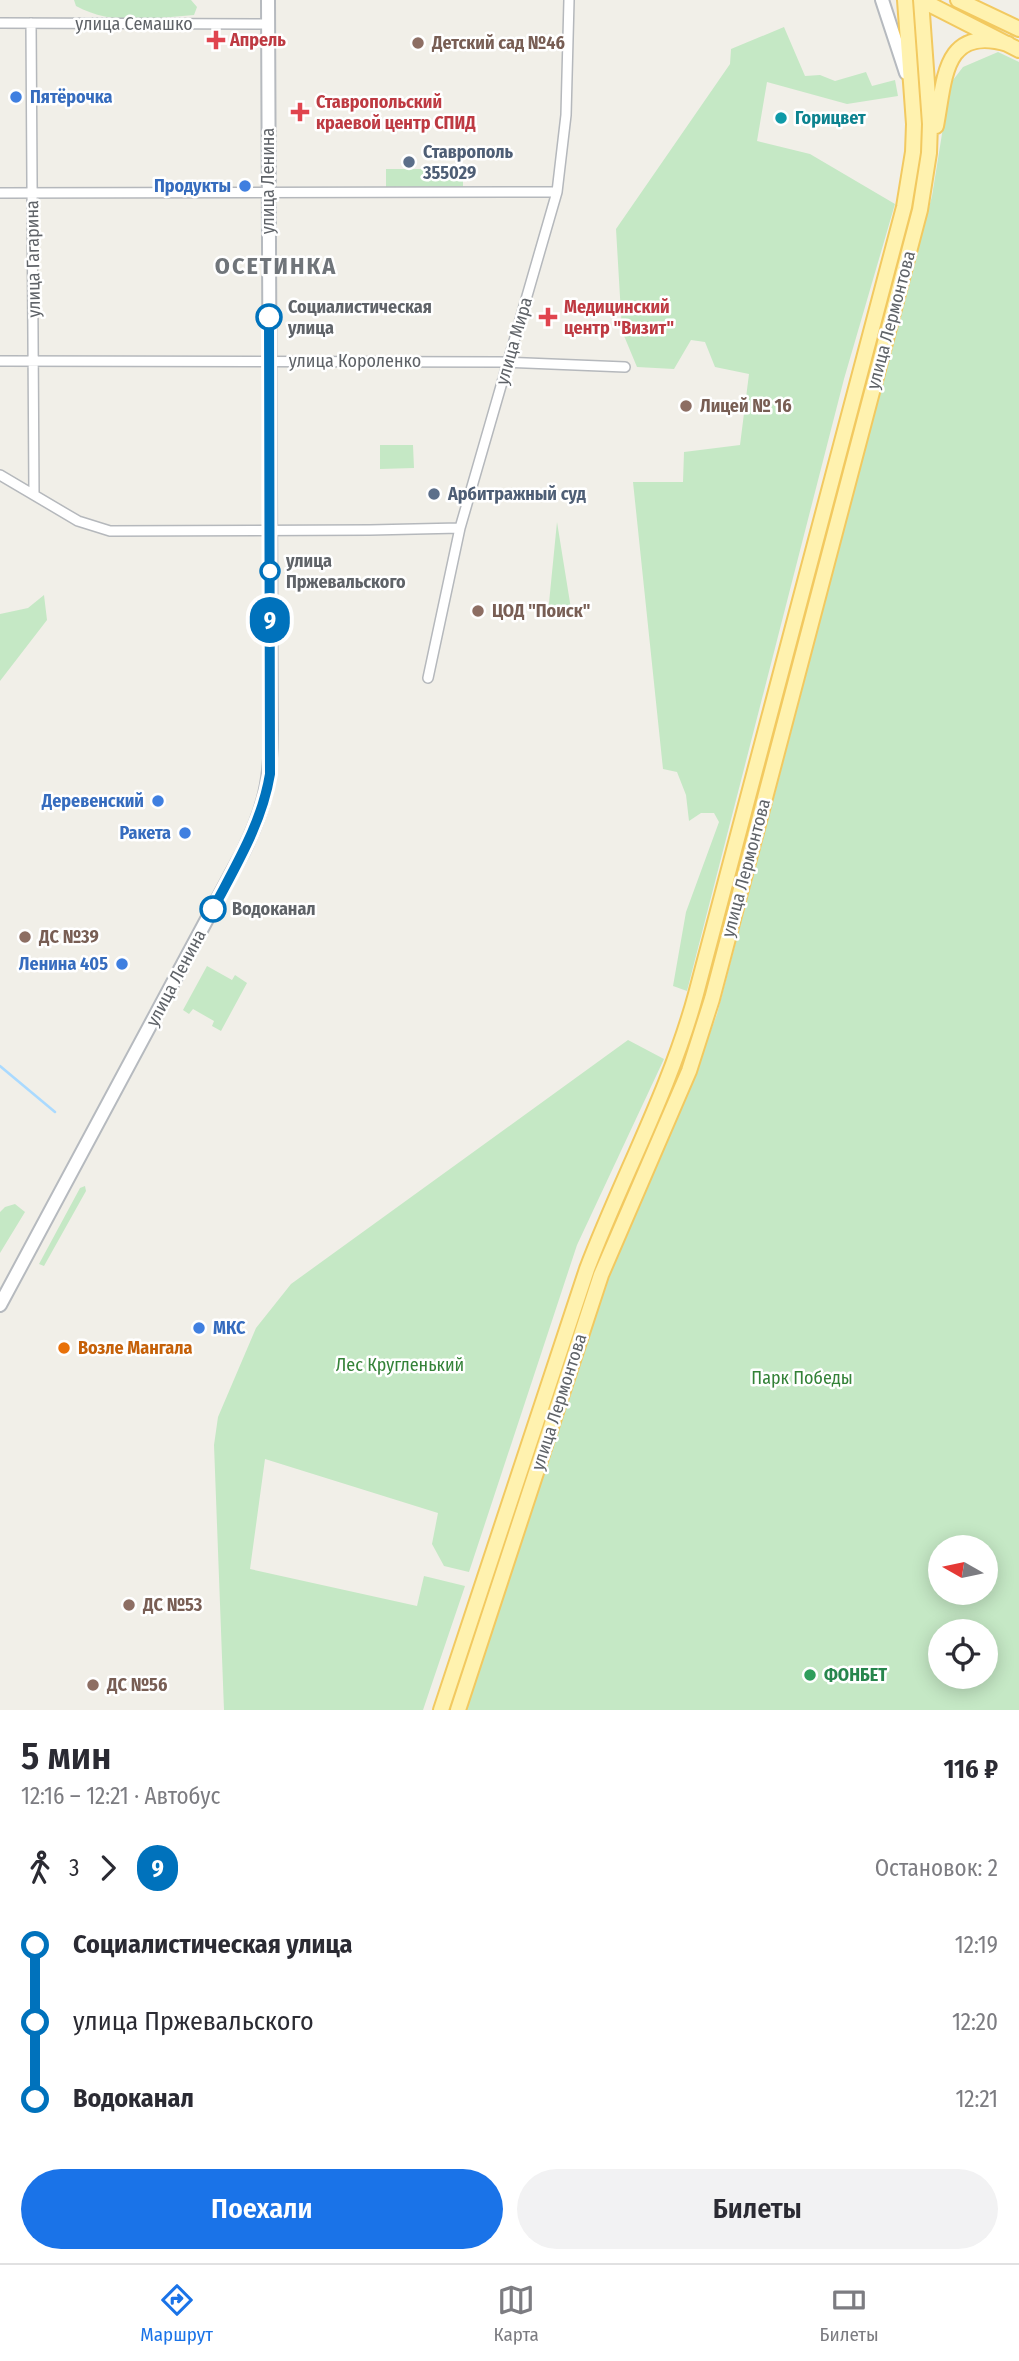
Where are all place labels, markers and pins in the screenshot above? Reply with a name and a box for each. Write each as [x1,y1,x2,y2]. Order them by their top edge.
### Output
place label: Апрель [229,29,286,51]
marker: Апрель [208,32,224,48]
place label: Детский сад №46 [431,32,565,54]
marker: Детский сад №46 [410,35,426,51]
place label: Пятёрочка [30,86,112,108]
marker: Пятёрочка [8,89,24,105]
place label: Ставропольский краевой центр СПИД [316,91,476,134]
marker: Ставропольский краевой центр СПИД [290,102,310,122]
place label: Горицвет [795,107,866,129]
marker: Горицвет [773,110,789,126]
place label: Ставрополь 355029 [422,141,513,184]
marker: Ставрополь 355029 [401,154,417,170]
place label: Продукты [154,175,231,197]
marker: Продукты [237,178,253,194]
place label: Социалистическая улица [287,296,432,339]
place label: Медицинский центр "Визит" [564,296,674,339]
marker: Социалистическая улица [256,304,282,330]
marker: Медицинский центр "Визит" [538,307,558,327]
place label: Лицей № 16 [700,395,792,417]
marker: Лицей № 16 [678,398,694,414]
place label: Арбитражный суд [447,483,586,505]
marker: Арбитражный суд [426,486,442,502]
place label: улица Пржевальского [285,550,406,593]
marker: улица Пржевальского [260,561,280,581]
place label: ЦОД "Поиск" [492,600,590,622]
marker: ЦОД "Поиск" [470,603,486,619]
place label: Деревенский [41,790,144,812]
marker: Деревенский [150,793,166,809]
place label: Ракета [120,822,171,844]
marker: Ракета [177,825,193,841]
marker: Водоканал [200,896,226,922]
place label: Водоканал [232,898,316,920]
place label: ДС №39 [38,926,99,948]
marker: ДС №39 [17,929,33,945]
place label: Ленина 405 [19,953,108,975]
marker: Ленина 405 [114,956,130,972]
place label: МКС [213,1317,246,1339]
marker: МКС [191,1320,207,1336]
place label: Возле Мангала [78,1337,192,1359]
marker: Возле Мангала [56,1340,72,1356]
place label: ДС №53 [142,1594,203,1616]
marker: ДС №53 [121,1597,137,1613]
place label: ФОНБЕТ [824,1664,887,1686]
marker: ФОНБЕТ [802,1667,818,1683]
place label: ДС №56 [106,1674,167,1696]
marker: ДС №56 [85,1677,101,1693]

